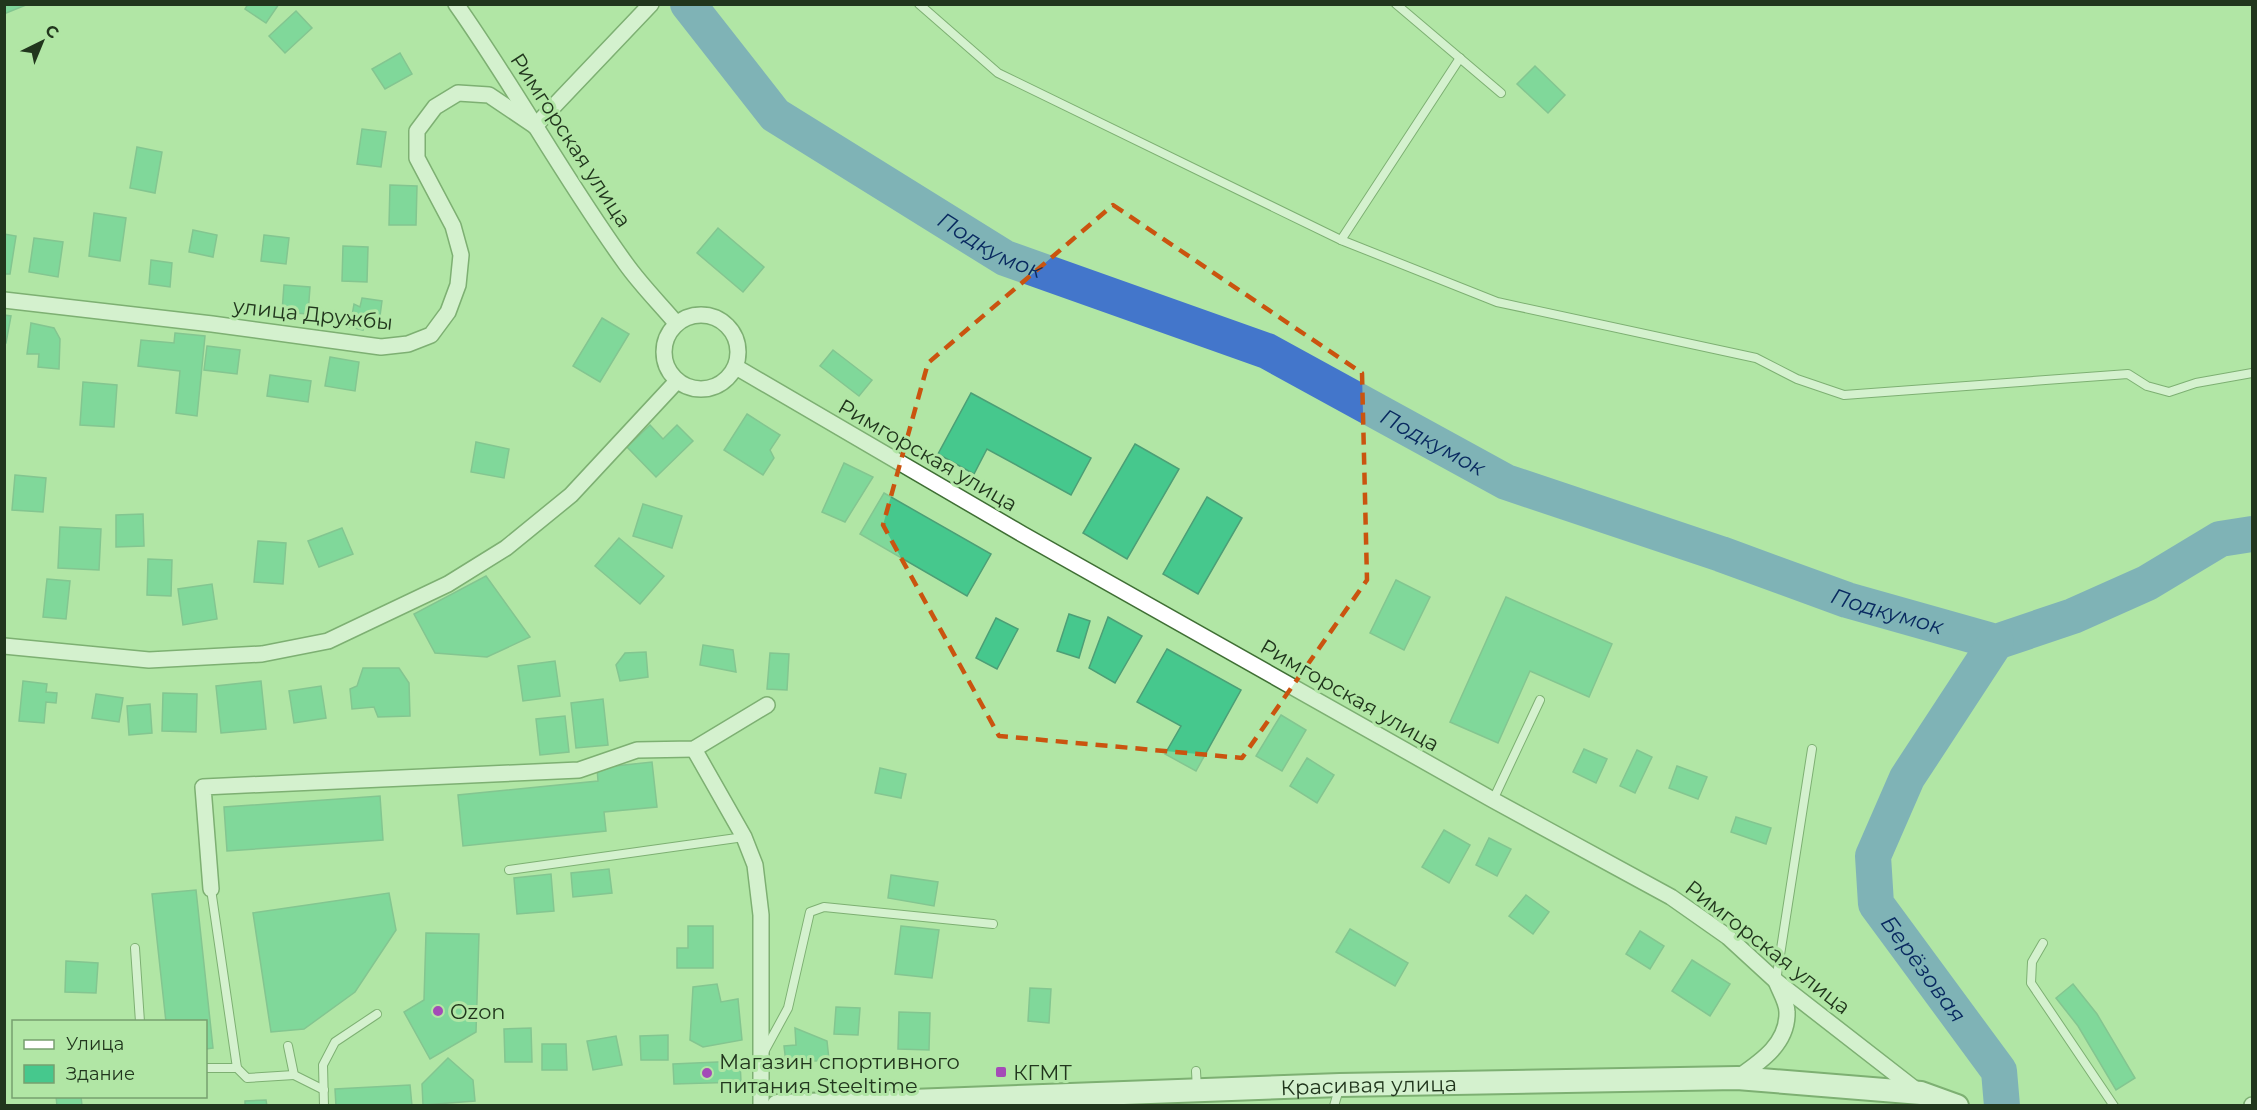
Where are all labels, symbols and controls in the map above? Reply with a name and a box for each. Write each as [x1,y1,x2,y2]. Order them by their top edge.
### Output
north arrow [12,12,72,72]
text: С [41,20,63,43]
street label: Римгорская улица [505,48,637,232]
water label: Подкумок [933,206,1047,284]
street label: улица Дружбы [231,293,394,335]
street label: Римгорская улица [834,394,1022,516]
water label: Подкумок [1376,402,1491,482]
water label: Подкумок [1827,582,1948,640]
street label: Римгорская улица [1256,634,1444,756]
street label: Римгорская улица [1680,875,1856,1019]
water label: Берёзовая [1875,910,1972,1028]
place label: Ozon [450,999,506,1024]
marker: Ozon [431,1004,445,1018]
legend [12,1020,207,1098]
text: Улица [66,1033,124,1055]
place label: Магазин спортивного питания Steeltime [719,1049,960,1098]
place label: КГМТ [1013,1060,1073,1085]
text: Здание [66,1063,135,1085]
marker: КГМТ [994,1065,1008,1079]
marker: Магазин спортивного питания Steeltime [700,1066,714,1080]
street label: Красивая улица [1280,1070,1457,1100]

